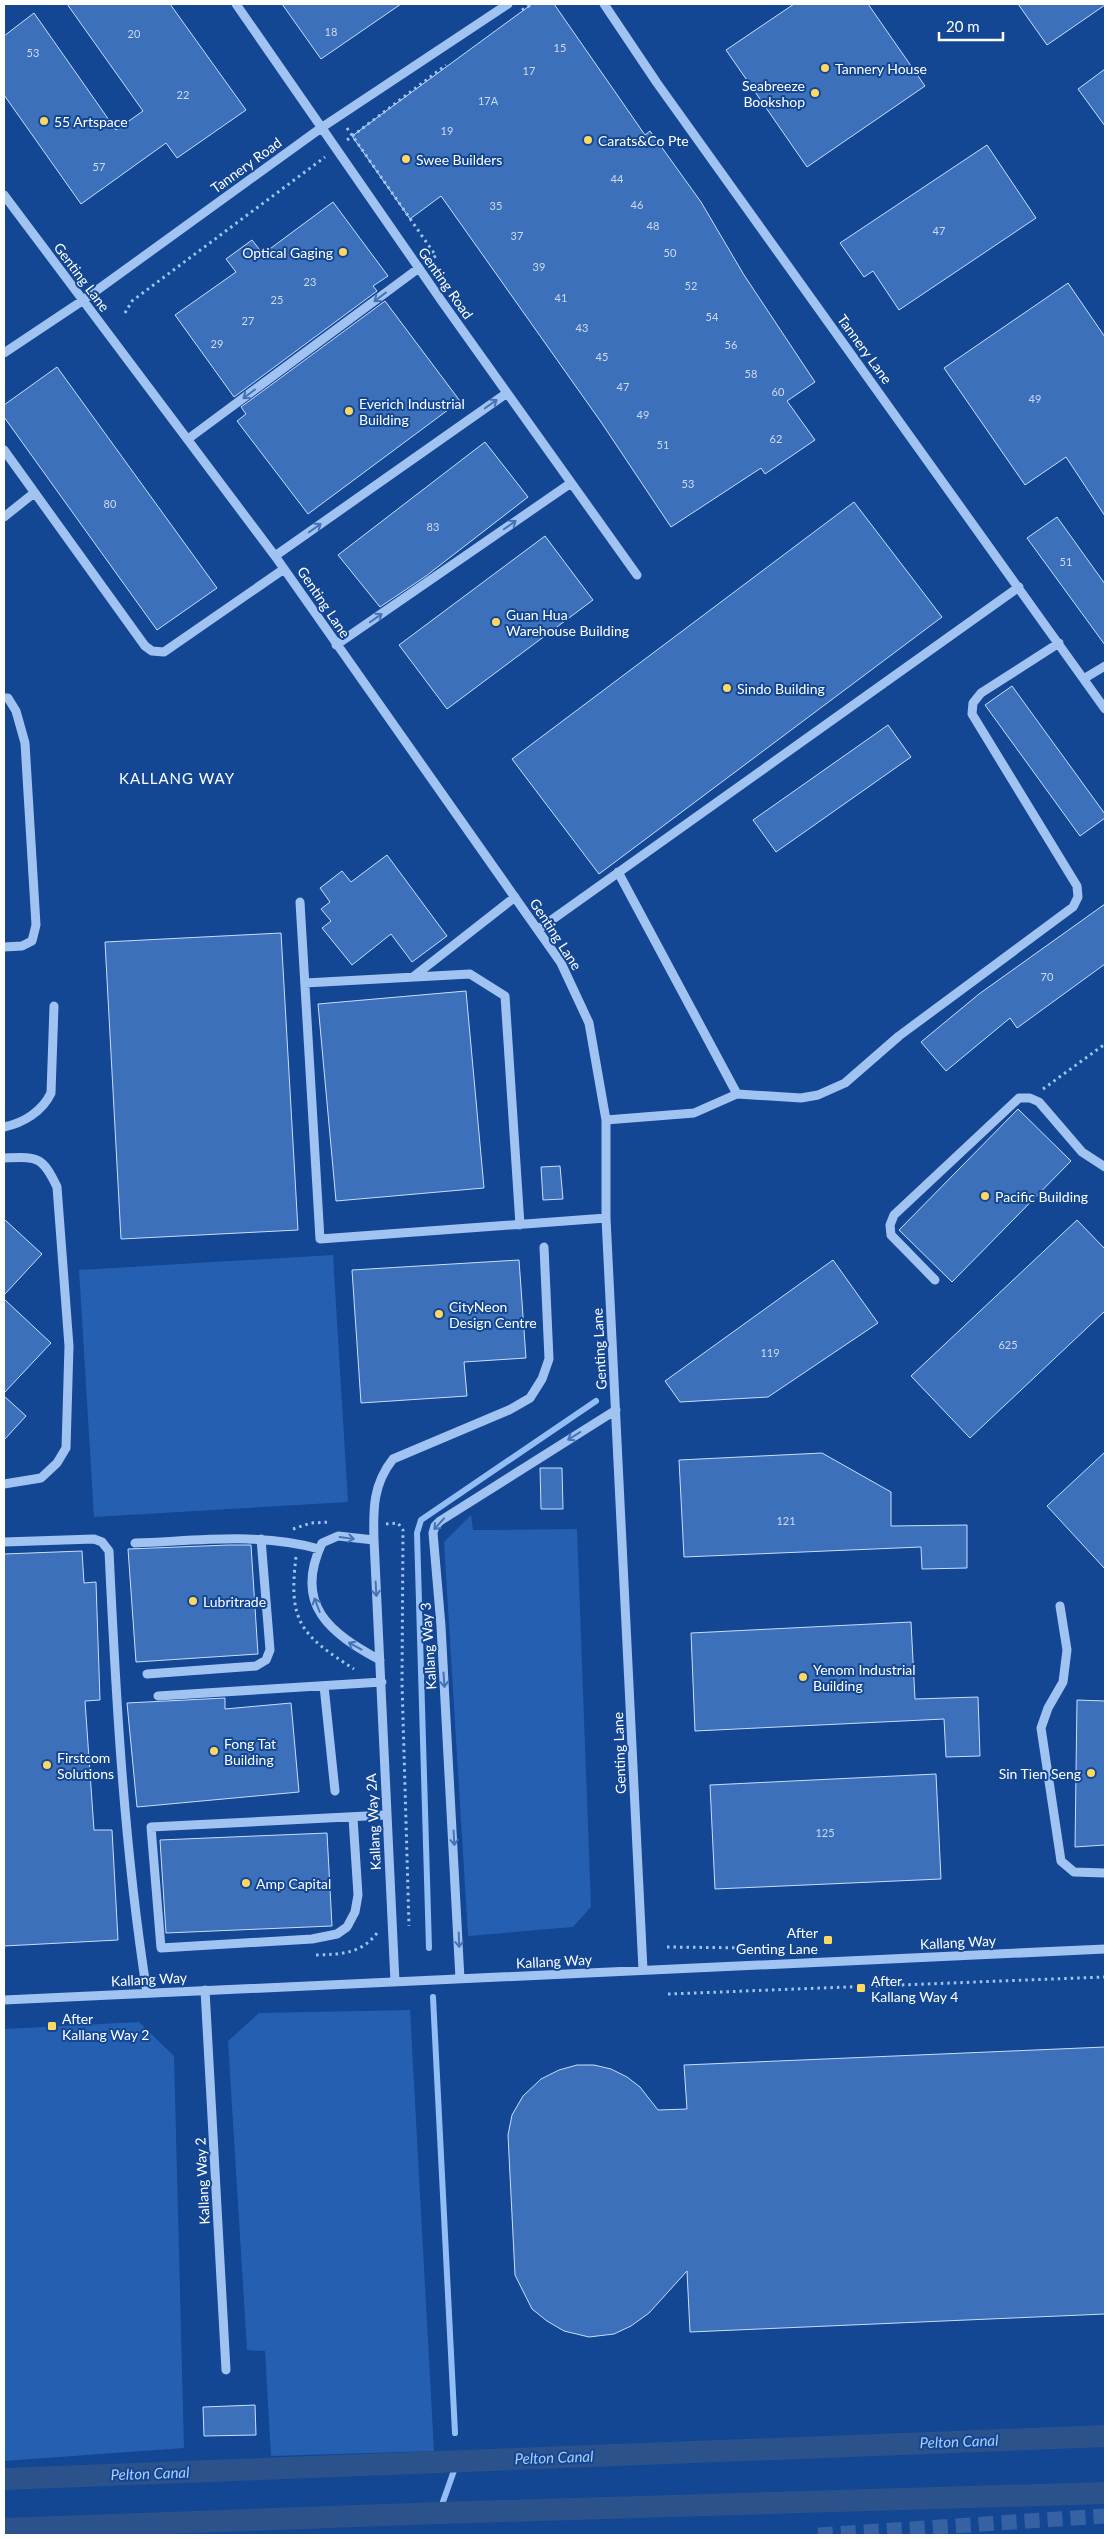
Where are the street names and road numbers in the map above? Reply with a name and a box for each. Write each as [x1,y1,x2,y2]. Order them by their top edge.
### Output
street label: Tannery Road [207,134,285,196]
street label: Genting Lane [51,239,113,315]
street label: Genting Road [415,244,477,322]
street label: Tannery Lane [834,311,896,387]
street label: Genting Lane [294,563,354,641]
street label: Genting Lane [527,895,585,973]
street label: Genting Lane [588,1308,610,1390]
street label: Kallang Way 3 [416,1602,440,1690]
street label: Genting Lane [609,1712,629,1794]
street label: Kallang Way 2A [362,1773,384,1871]
street label: Kallang Way [920,1931,997,1952]
street label: Kallang Way [516,1950,593,1971]
street label: Kallang Way [111,1968,188,1989]
street label: Kallang Way 2 [191,2137,213,2225]

